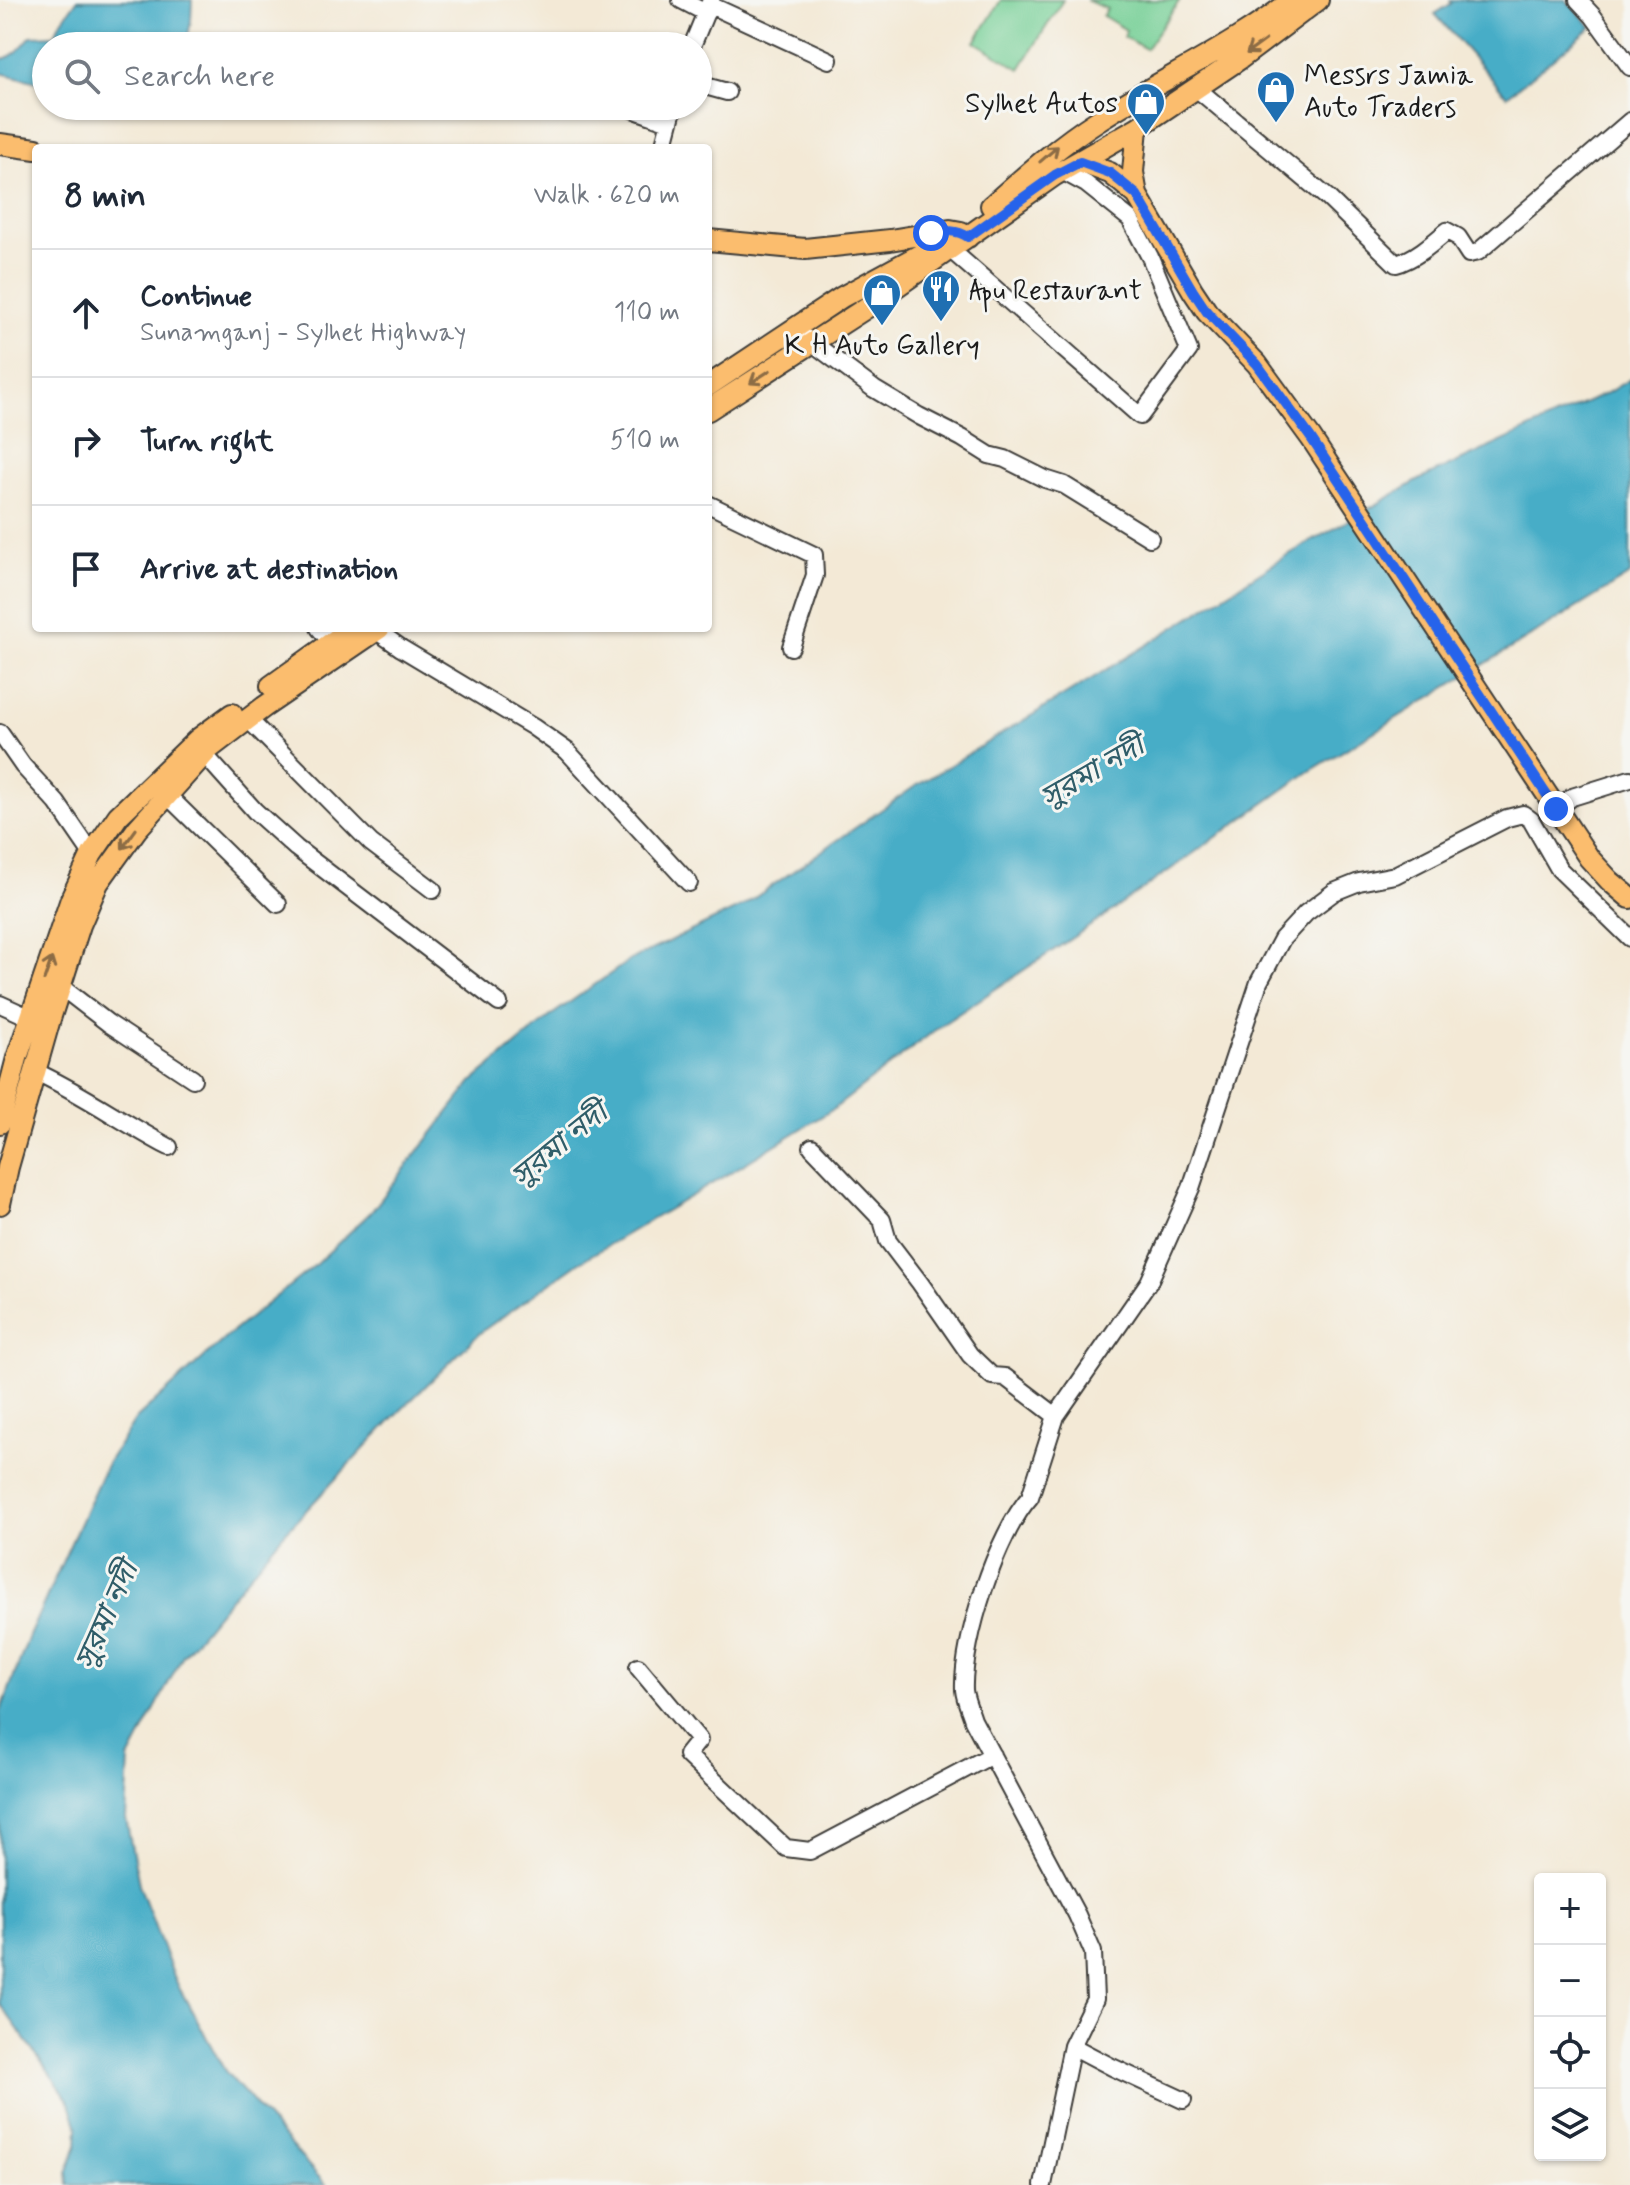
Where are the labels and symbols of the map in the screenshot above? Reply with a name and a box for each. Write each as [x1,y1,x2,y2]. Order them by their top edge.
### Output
one-way arrow [1245,39,1267,55]
place label: Messrs Jamia Auto Traders [1304,58,1473,127]
shop icon: Messrs Jamia Auto Traders [1255,69,1297,124]
shop icon: Sylhet Autos [1125,81,1167,136]
place label: Sylhet Autos [965,86,1118,123]
one-way arrow [1039,146,1059,164]
route start [913,215,949,251]
restaurant icon: Apu Restaurant [920,268,962,323]
shop icon: K H Auto Gallery [861,272,903,327]
place label: Apu Restaurant [969,273,1142,313]
place label: K H Auto Gallery [784,328,980,365]
one-way arrow [749,370,772,386]
water label: সুরমা নদী [1034,724,1156,818]
route end [1538,791,1574,827]
one-way arrow [121,828,138,849]
one-way arrow [41,956,56,981]
water label: সুরমা নদী [504,1091,620,1196]
water label: সুরমা নদী [66,1551,150,1675]

